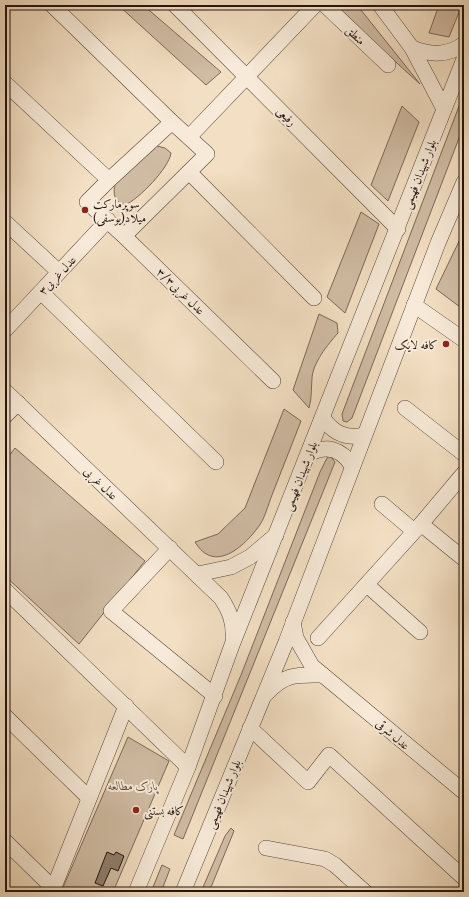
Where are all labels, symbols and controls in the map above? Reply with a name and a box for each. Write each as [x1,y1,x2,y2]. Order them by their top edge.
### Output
street label: منطق [342,21,370,49]
street label: رفیعی [273,102,301,131]
street label: بلوار شهیدان فهیمی [398,137,441,212]
place label: سوپرمارکت میلاد(یوسفی) [93,195,146,227]
marker: سوپرمارکت میلاد(یوسفی) [80,205,90,215]
street label: عدل غربی۳ [34,251,81,299]
street label: عدل غربی۳/۳ [152,264,209,319]
place label: کافه لایک [394,336,438,353]
marker: کافه لایک [441,339,451,349]
street label: بلوار شهیدان فهیمی [279,439,322,514]
street label: عدل غربی [79,462,122,504]
street label: عدل شرقی [372,715,414,753]
street label: بلوار شهیدان فهیمی [201,757,246,832]
park label: پارک مطالعه [108,777,160,795]
place label: کافه بستنی [144,802,184,820]
marker: کافه بستنی [131,805,141,815]

